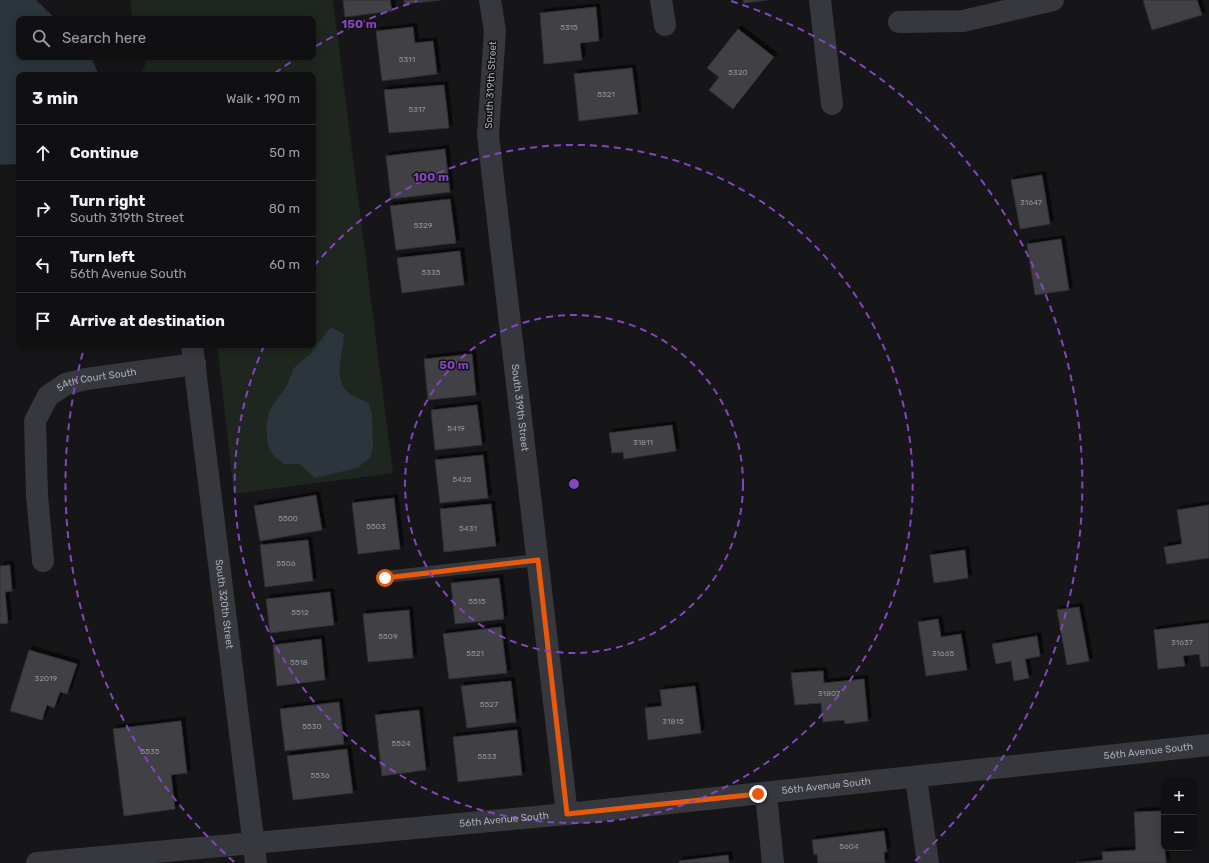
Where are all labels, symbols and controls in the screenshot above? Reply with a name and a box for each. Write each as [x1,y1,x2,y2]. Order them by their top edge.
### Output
search box [16,16,316,60]
text: 150 m [341,17,377,31]
house number: 5315 [560,23,578,32]
icon: search [30,27,52,49]
text: Search here [62,29,146,47]
street label: South 319th Street [483,41,499,129]
house number: 5311 [399,55,415,64]
house number: 5320 [728,68,748,77]
text: 3 min [32,88,78,108]
house number: 5321 [597,90,615,99]
text: Walk · 190 m [226,91,300,106]
house number: 5317 [409,105,425,114]
icon: ahead [32,142,54,164]
text: Continue [70,144,139,162]
text: 50 m [269,145,300,160]
text: 100 m [413,170,449,184]
text: Turn right [70,192,145,210]
icon: right [32,198,54,220]
house number: 31647 [1020,198,1042,207]
text: 80 m [269,201,300,216]
text: South 319th Street [70,210,184,225]
house number: 5329 [414,221,433,230]
text: Turn left [70,248,135,266]
icon: left [32,254,54,276]
text: 60 m [269,257,300,272]
text: 56th Avenue South [70,266,187,281]
house number: 5335 [421,268,441,277]
icon: arrive [32,310,54,332]
text: Arrive at destination [70,312,225,330]
text: 50 m [439,358,469,372]
street label: South 319th Street [509,363,531,452]
street label: 54th Court South [55,366,137,394]
house number: 5419 [447,424,465,433]
house number: 31811 [633,438,653,447]
house number: 5425 [452,475,472,484]
centre of rings [567,477,581,491]
house number: 5500 [278,514,298,523]
house number: 5503 [366,522,386,531]
house number: 5431 [459,524,477,533]
street label: South 320th Street [213,559,235,650]
house number: 5506 [276,559,296,568]
route start [376,569,394,587]
house number: 5515 [468,597,486,606]
house number: 5512 [291,608,309,617]
house number: 5509 [378,632,398,641]
house number: 31637 [1171,638,1193,647]
house number: 5521 [466,649,484,658]
house number: 31665 [932,649,954,658]
house number: 5518 [290,658,308,667]
house number: 32019 [35,674,58,683]
house number: 31807 [818,689,840,698]
house number: 5527 [480,700,498,709]
house number: 31815 [662,717,684,726]
house number: 5530 [302,722,322,731]
house number: 5524 [391,739,411,748]
street label: 56th Avenue South [1103,741,1194,762]
house number: 5535 [140,747,160,756]
house number: 5533 [477,752,497,761]
house number: 5536 [310,771,330,780]
street label: 56th Avenue South [781,775,871,797]
map controls [1161,779,1197,851]
button: + [1161,779,1197,815]
route end [749,785,767,803]
street label: 56th Avenue South [459,810,549,830]
button: − [1161,815,1197,851]
house number: 5604 [839,842,859,851]

